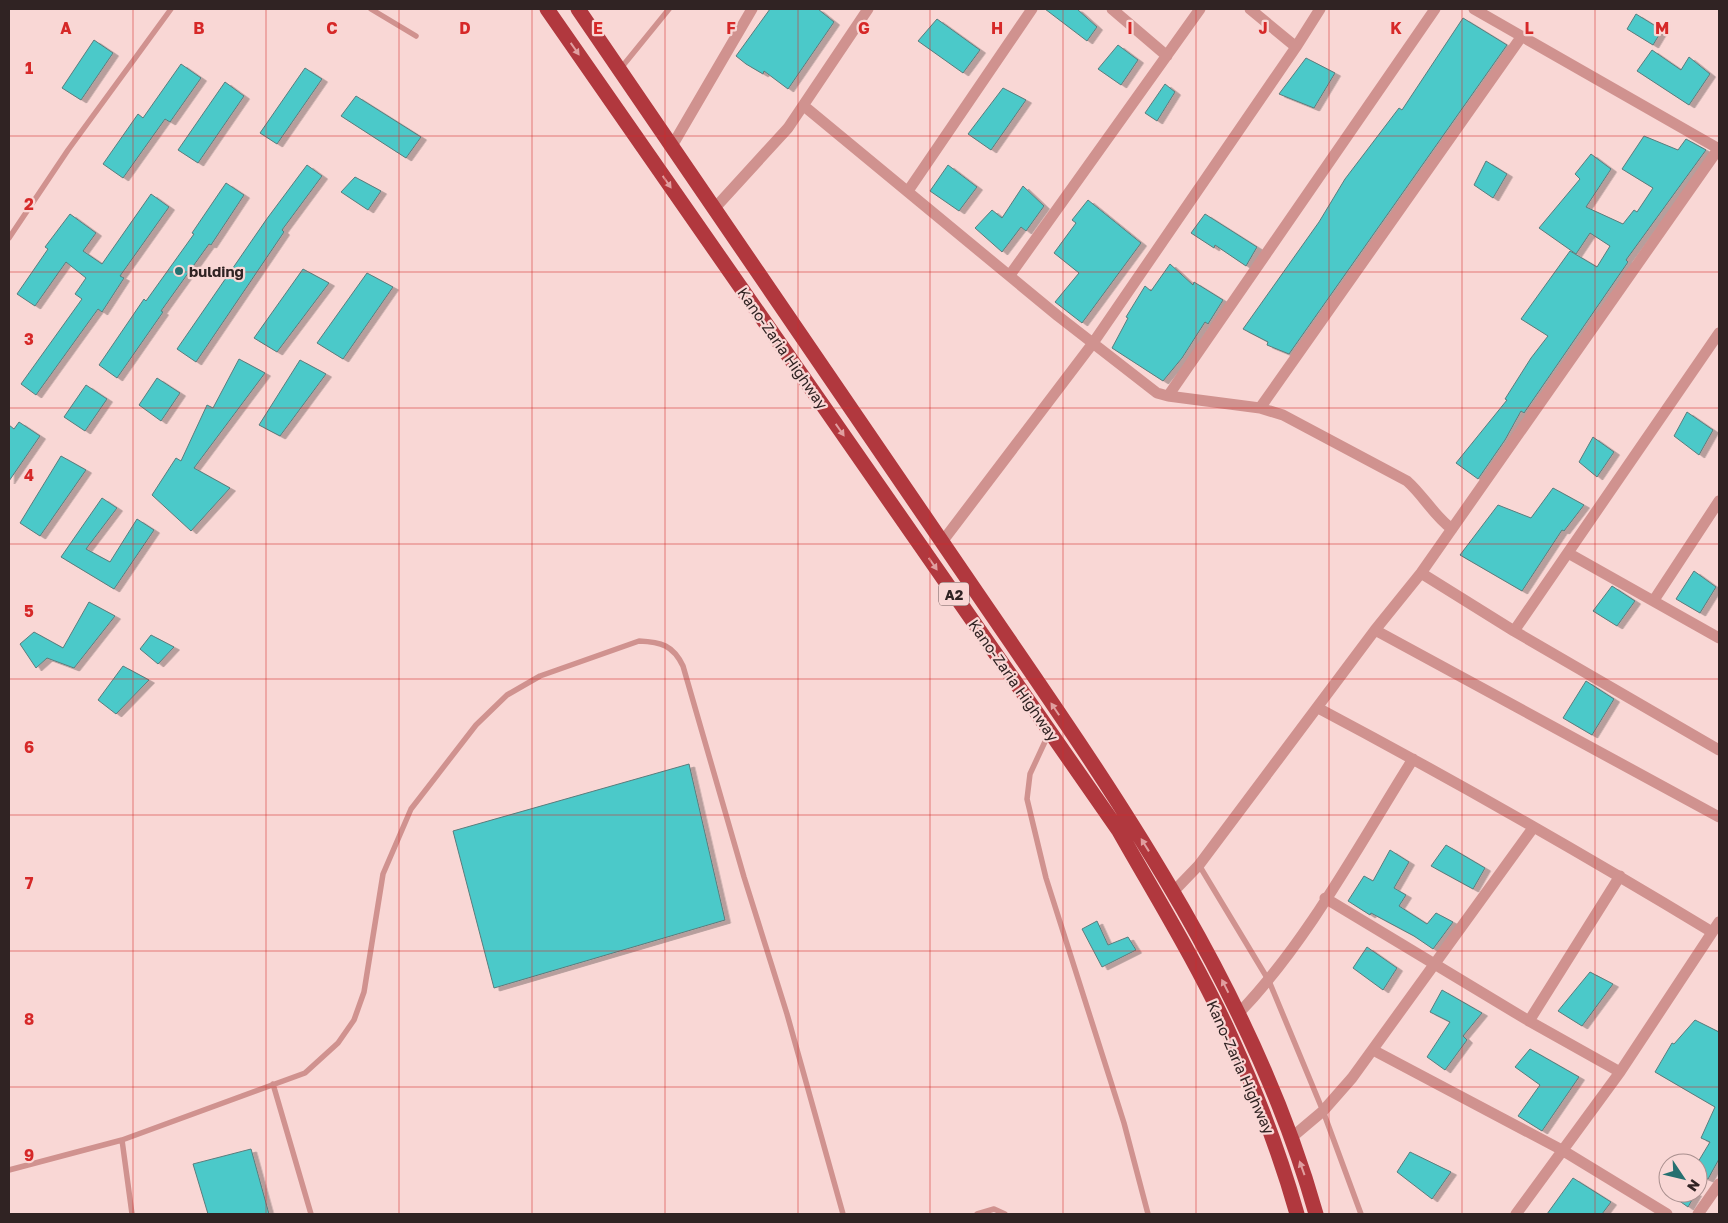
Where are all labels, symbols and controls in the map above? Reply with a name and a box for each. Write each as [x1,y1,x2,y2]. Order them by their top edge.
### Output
text: A [60,18,72,38]
text: B [193,18,205,38]
text: C [326,18,338,38]
text: D [459,18,471,38]
text: E [593,18,603,38]
text: F [726,18,736,38]
text: G [858,18,870,38]
text: H [991,18,1003,38]
text: I [1127,18,1133,38]
text: J [1258,18,1268,38]
text: K [1390,18,1402,38]
text: L [1524,18,1534,38]
text: M [1655,18,1669,38]
one-way arrow [570,42,580,56]
text: 1 [25,58,33,78]
one-way arrow [662,175,672,189]
text: 2 [24,194,34,214]
place label: bulding [189,262,244,280]
marker: bulding [173,265,185,277]
street label: Kano-Zaria Highway [734,284,832,413]
text: 3 [24,329,34,349]
one-way arrow [835,424,845,437]
text: 4 [24,465,34,485]
one-way arrow [928,557,938,571]
road number: A2 [939,582,969,606]
text: 5 [24,601,34,621]
street label: Kano-Zaria Highway [965,616,1063,745]
one-way arrow [1050,703,1060,716]
text: 6 [24,737,34,757]
one-way arrow [1140,838,1150,851]
text: 7 [25,873,34,893]
one-way arrow [1221,979,1229,993]
street label: Kano-Zaria Highway [1203,997,1279,1137]
text: 8 [24,1009,34,1029]
text: 9 [24,1145,34,1165]
north arrow [1658,1153,1708,1203]
one-way arrow [1298,1160,1305,1175]
text: N [1684,1177,1704,1195]

